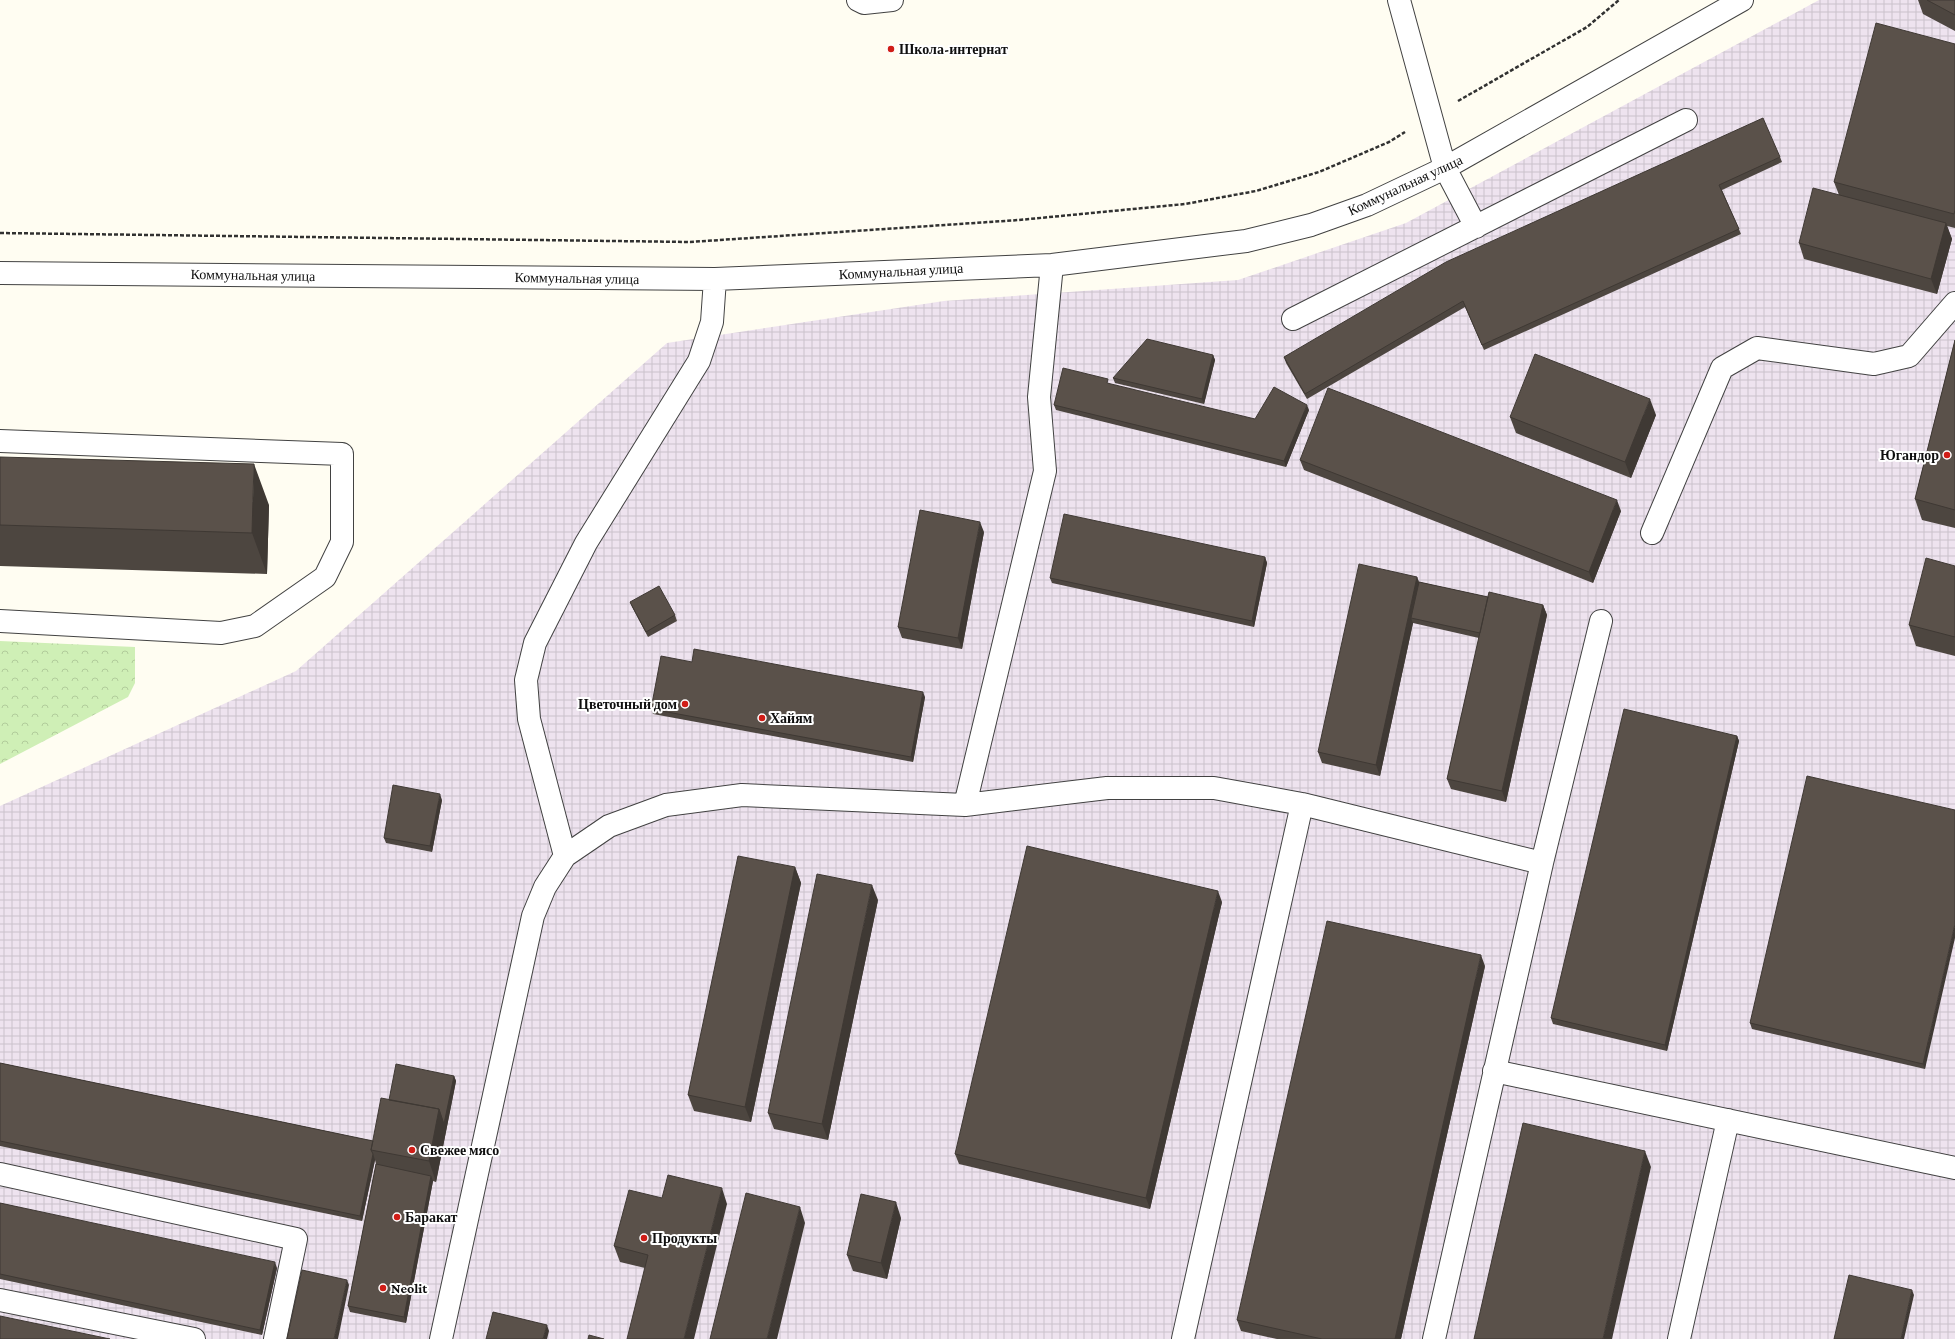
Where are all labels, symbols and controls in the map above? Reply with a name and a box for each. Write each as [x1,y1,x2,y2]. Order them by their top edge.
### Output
place label: Школа-интернат [899,41,1008,57]
marker: Школа-интернат [886,44,896,54]
street label: Коммунальная улица [1345,151,1466,219]
street label: Коммунальная улица [838,260,964,282]
street label: Коммунальная улица [191,266,316,284]
street label: Коммунальная улица [515,269,640,287]
place label: Югандор [1880,447,1939,463]
marker: Югандор [1942,450,1952,460]
place label: Цветочный дом [578,696,677,712]
marker: Цветочный дом [680,699,690,709]
place label: Хайям [770,710,813,726]
marker: Хайям [757,713,767,723]
place label: Свежее мясо [420,1142,499,1158]
marker: Свежее мясо [407,1145,417,1155]
place label: Баракат [405,1209,458,1225]
marker: Баракат [392,1212,402,1222]
place label: Продукты [652,1230,717,1246]
marker: Продукты [639,1233,649,1243]
place label: Neolit [391,1280,428,1296]
marker: Neolit [378,1283,388,1293]

